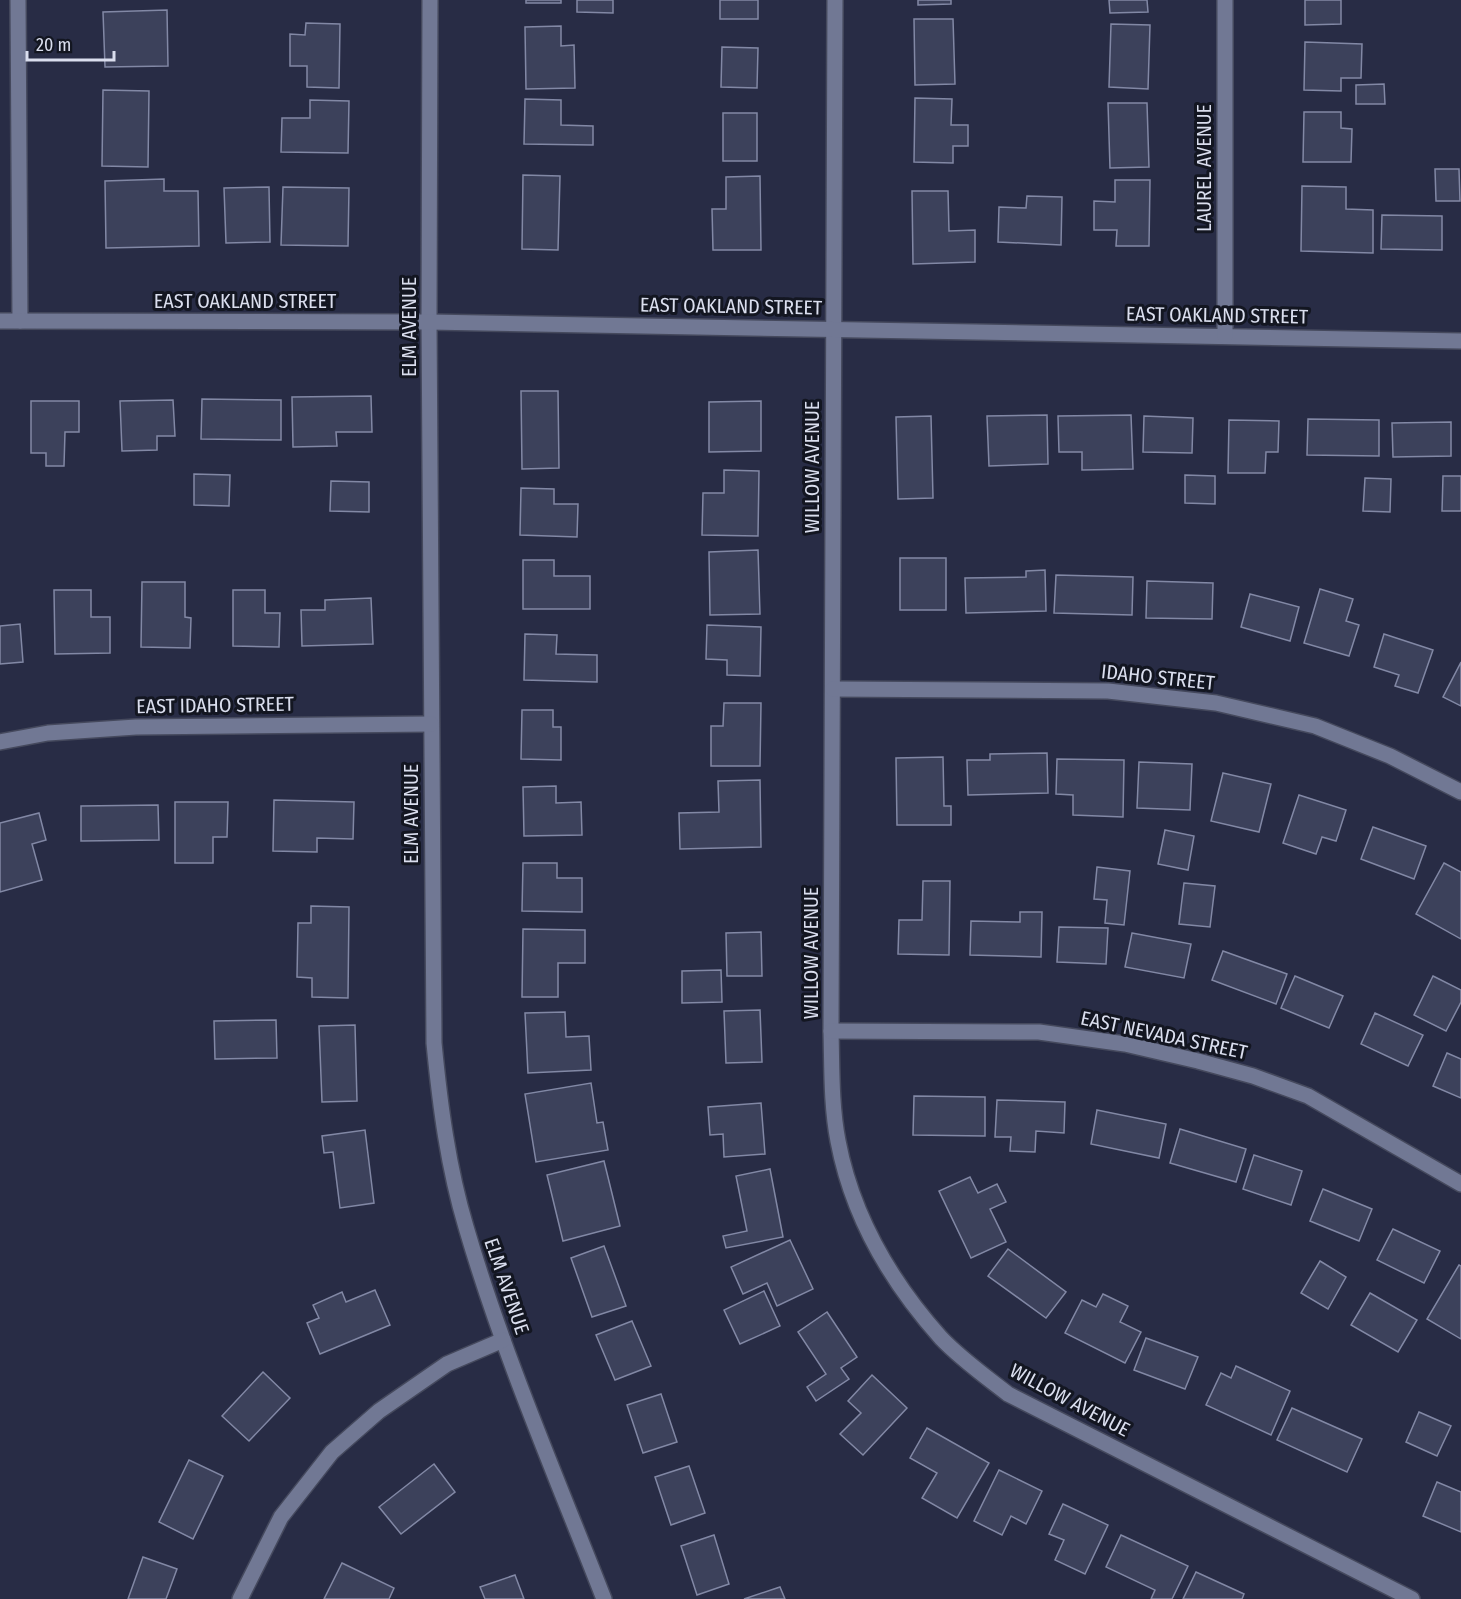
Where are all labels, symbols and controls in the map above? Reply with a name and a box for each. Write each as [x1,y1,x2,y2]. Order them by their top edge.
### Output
scale bar [27,24,114,62]
text: 20 m [36,34,71,56]
street label: LAUREL AVENUE [1192,104,1216,232]
street label: ELM AVENUE [397,277,421,377]
street label: EAST OAKLAND STREET [154,289,337,313]
street label: EAST OAKLAND STREET [640,292,823,320]
street label: EAST OAKLAND STREET [1126,301,1309,329]
street label: WILLOW AVENUE [800,401,824,533]
street label: IDAHO STREET [1100,659,1217,695]
street label: EAST IDAHO STREET [136,692,295,718]
street label: ELM AVENUE [399,764,423,864]
street label: WILLOW AVENUE [799,887,823,1019]
street label: EAST NEVADA STREET [1079,1006,1250,1065]
street label: ELM AVENUE [479,1235,535,1337]
street label: WILLOW AVENUE [1006,1358,1134,1442]

